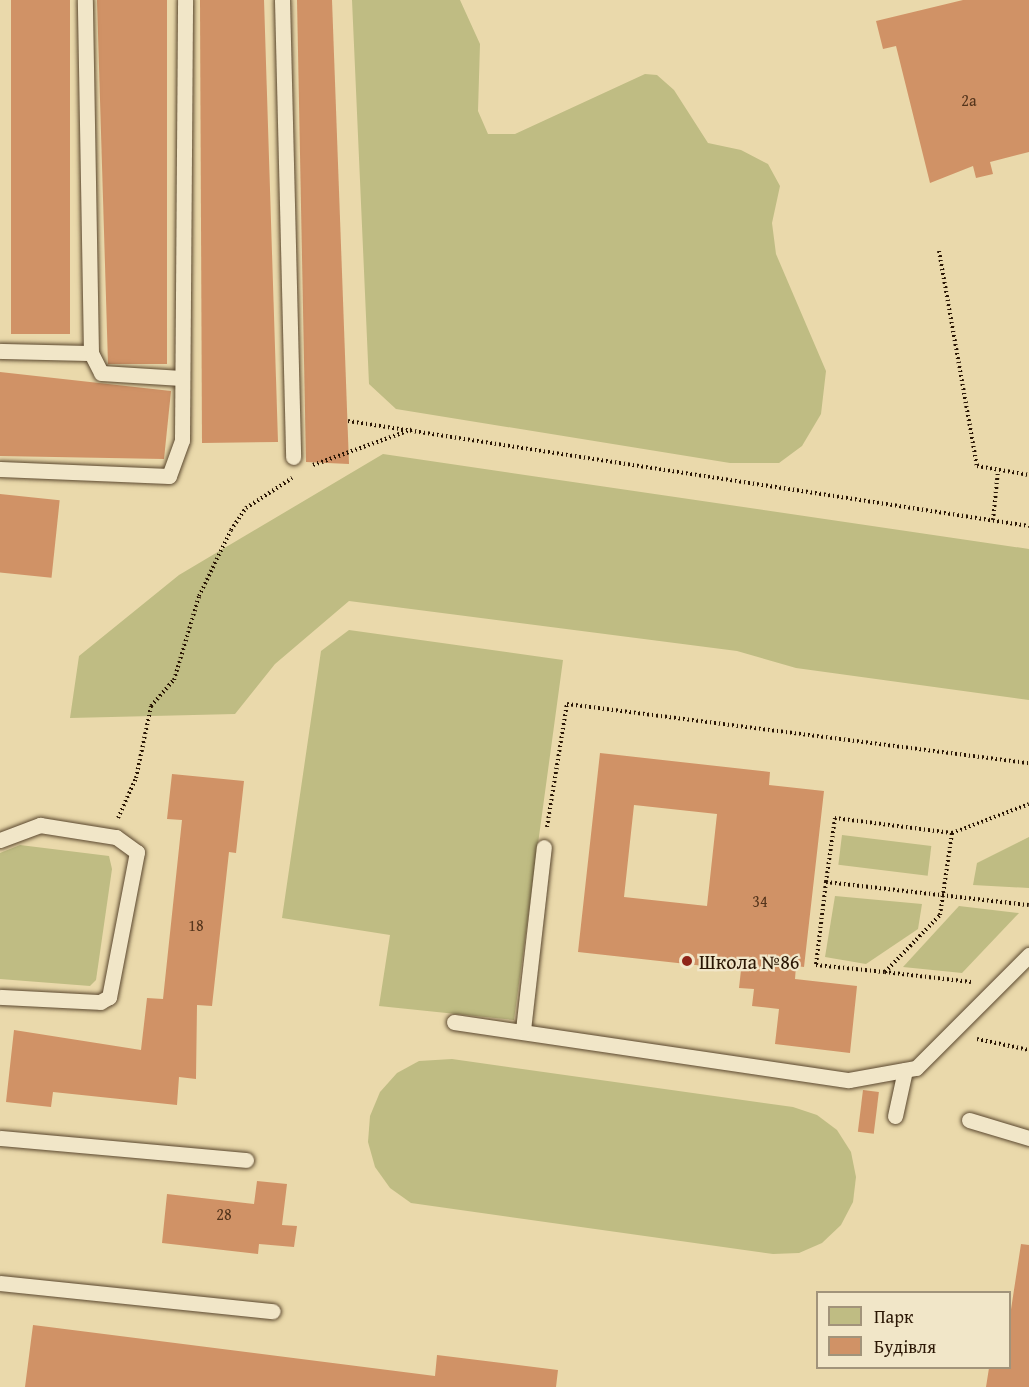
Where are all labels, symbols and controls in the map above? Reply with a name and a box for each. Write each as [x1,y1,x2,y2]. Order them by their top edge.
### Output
house number: 2а [961,90,977,110]
house number: 34 [752,891,768,911]
house number: 18 [188,915,204,935]
place label: Школа №86 [699,949,799,973]
marker: Школа №86 [680,954,694,968]
house number: 28 [216,1204,232,1224]
legend [816,1291,1011,1369]
text: Парк [874,1303,913,1330]
text: Будівля [874,1333,936,1360]

